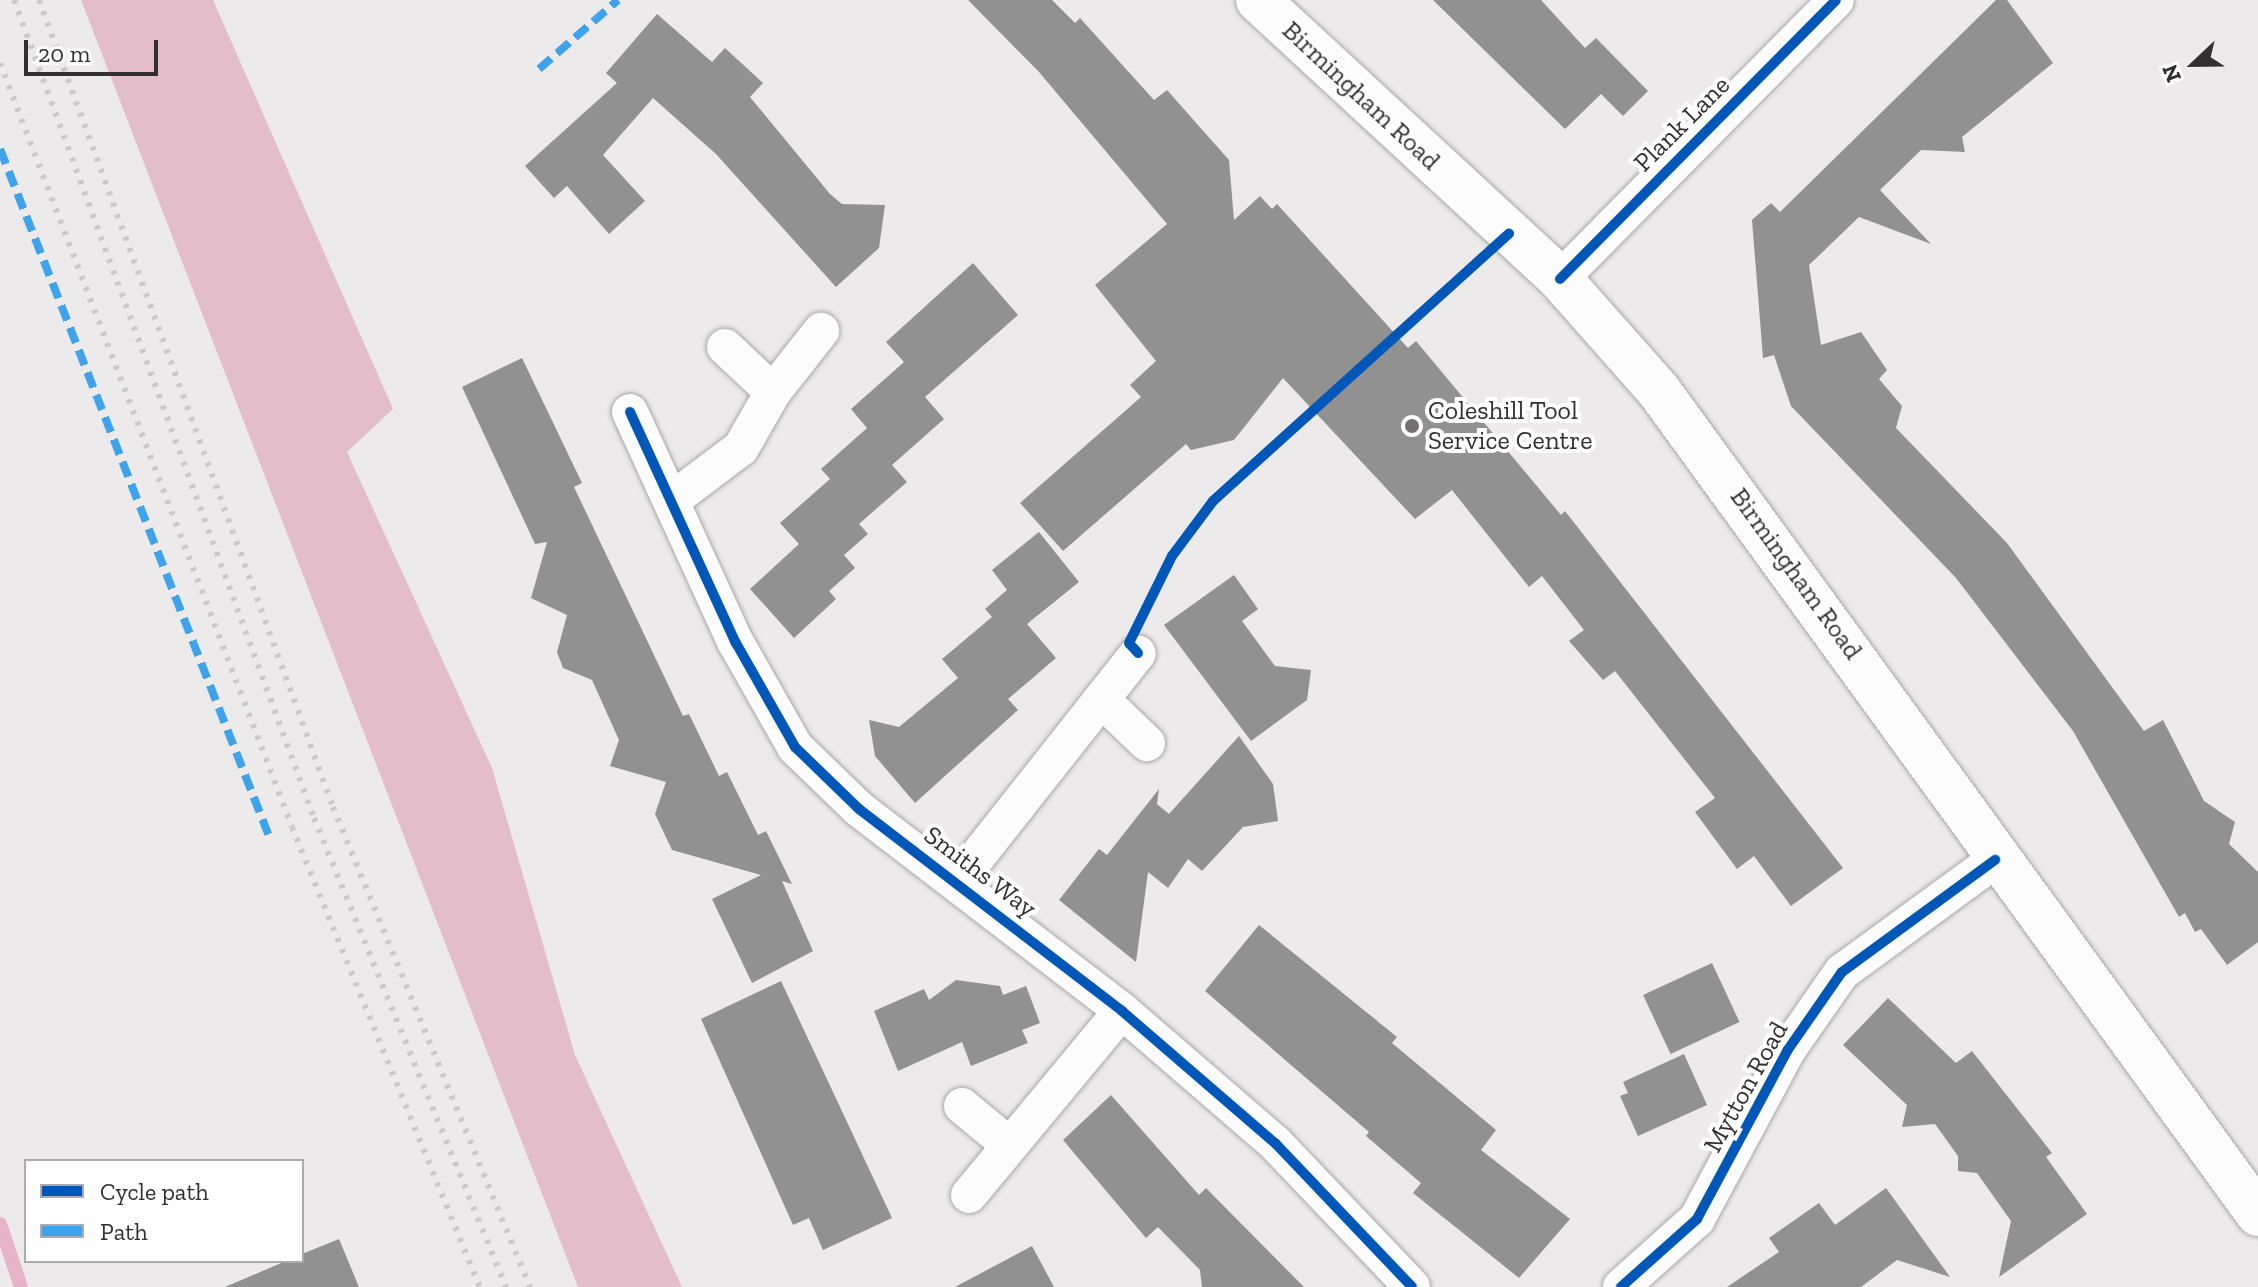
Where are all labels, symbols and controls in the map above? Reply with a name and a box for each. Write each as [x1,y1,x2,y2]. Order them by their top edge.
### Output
street label: Birmingham Road [1276,15,1446,177]
scale bar [28,24,162,74]
north arrow [2154,24,2234,104]
text: 20 m [38,39,90,68]
text: N [2156,60,2187,86]
street label: Plank Lane [1628,70,1736,178]
place label: Coleshill Tool Service Centre [1428,395,1592,456]
marker: Coleshill Tool Service Centre [1403,417,1421,435]
street label: Birmingham Road [1723,482,1869,666]
street label: Smiths Way [917,819,1043,925]
street label: Mytton Road [1697,1016,1795,1158]
legend [24,1159,304,1263]
text: Cycle path [100,1177,209,1206]
text: Path [100,1217,148,1246]

